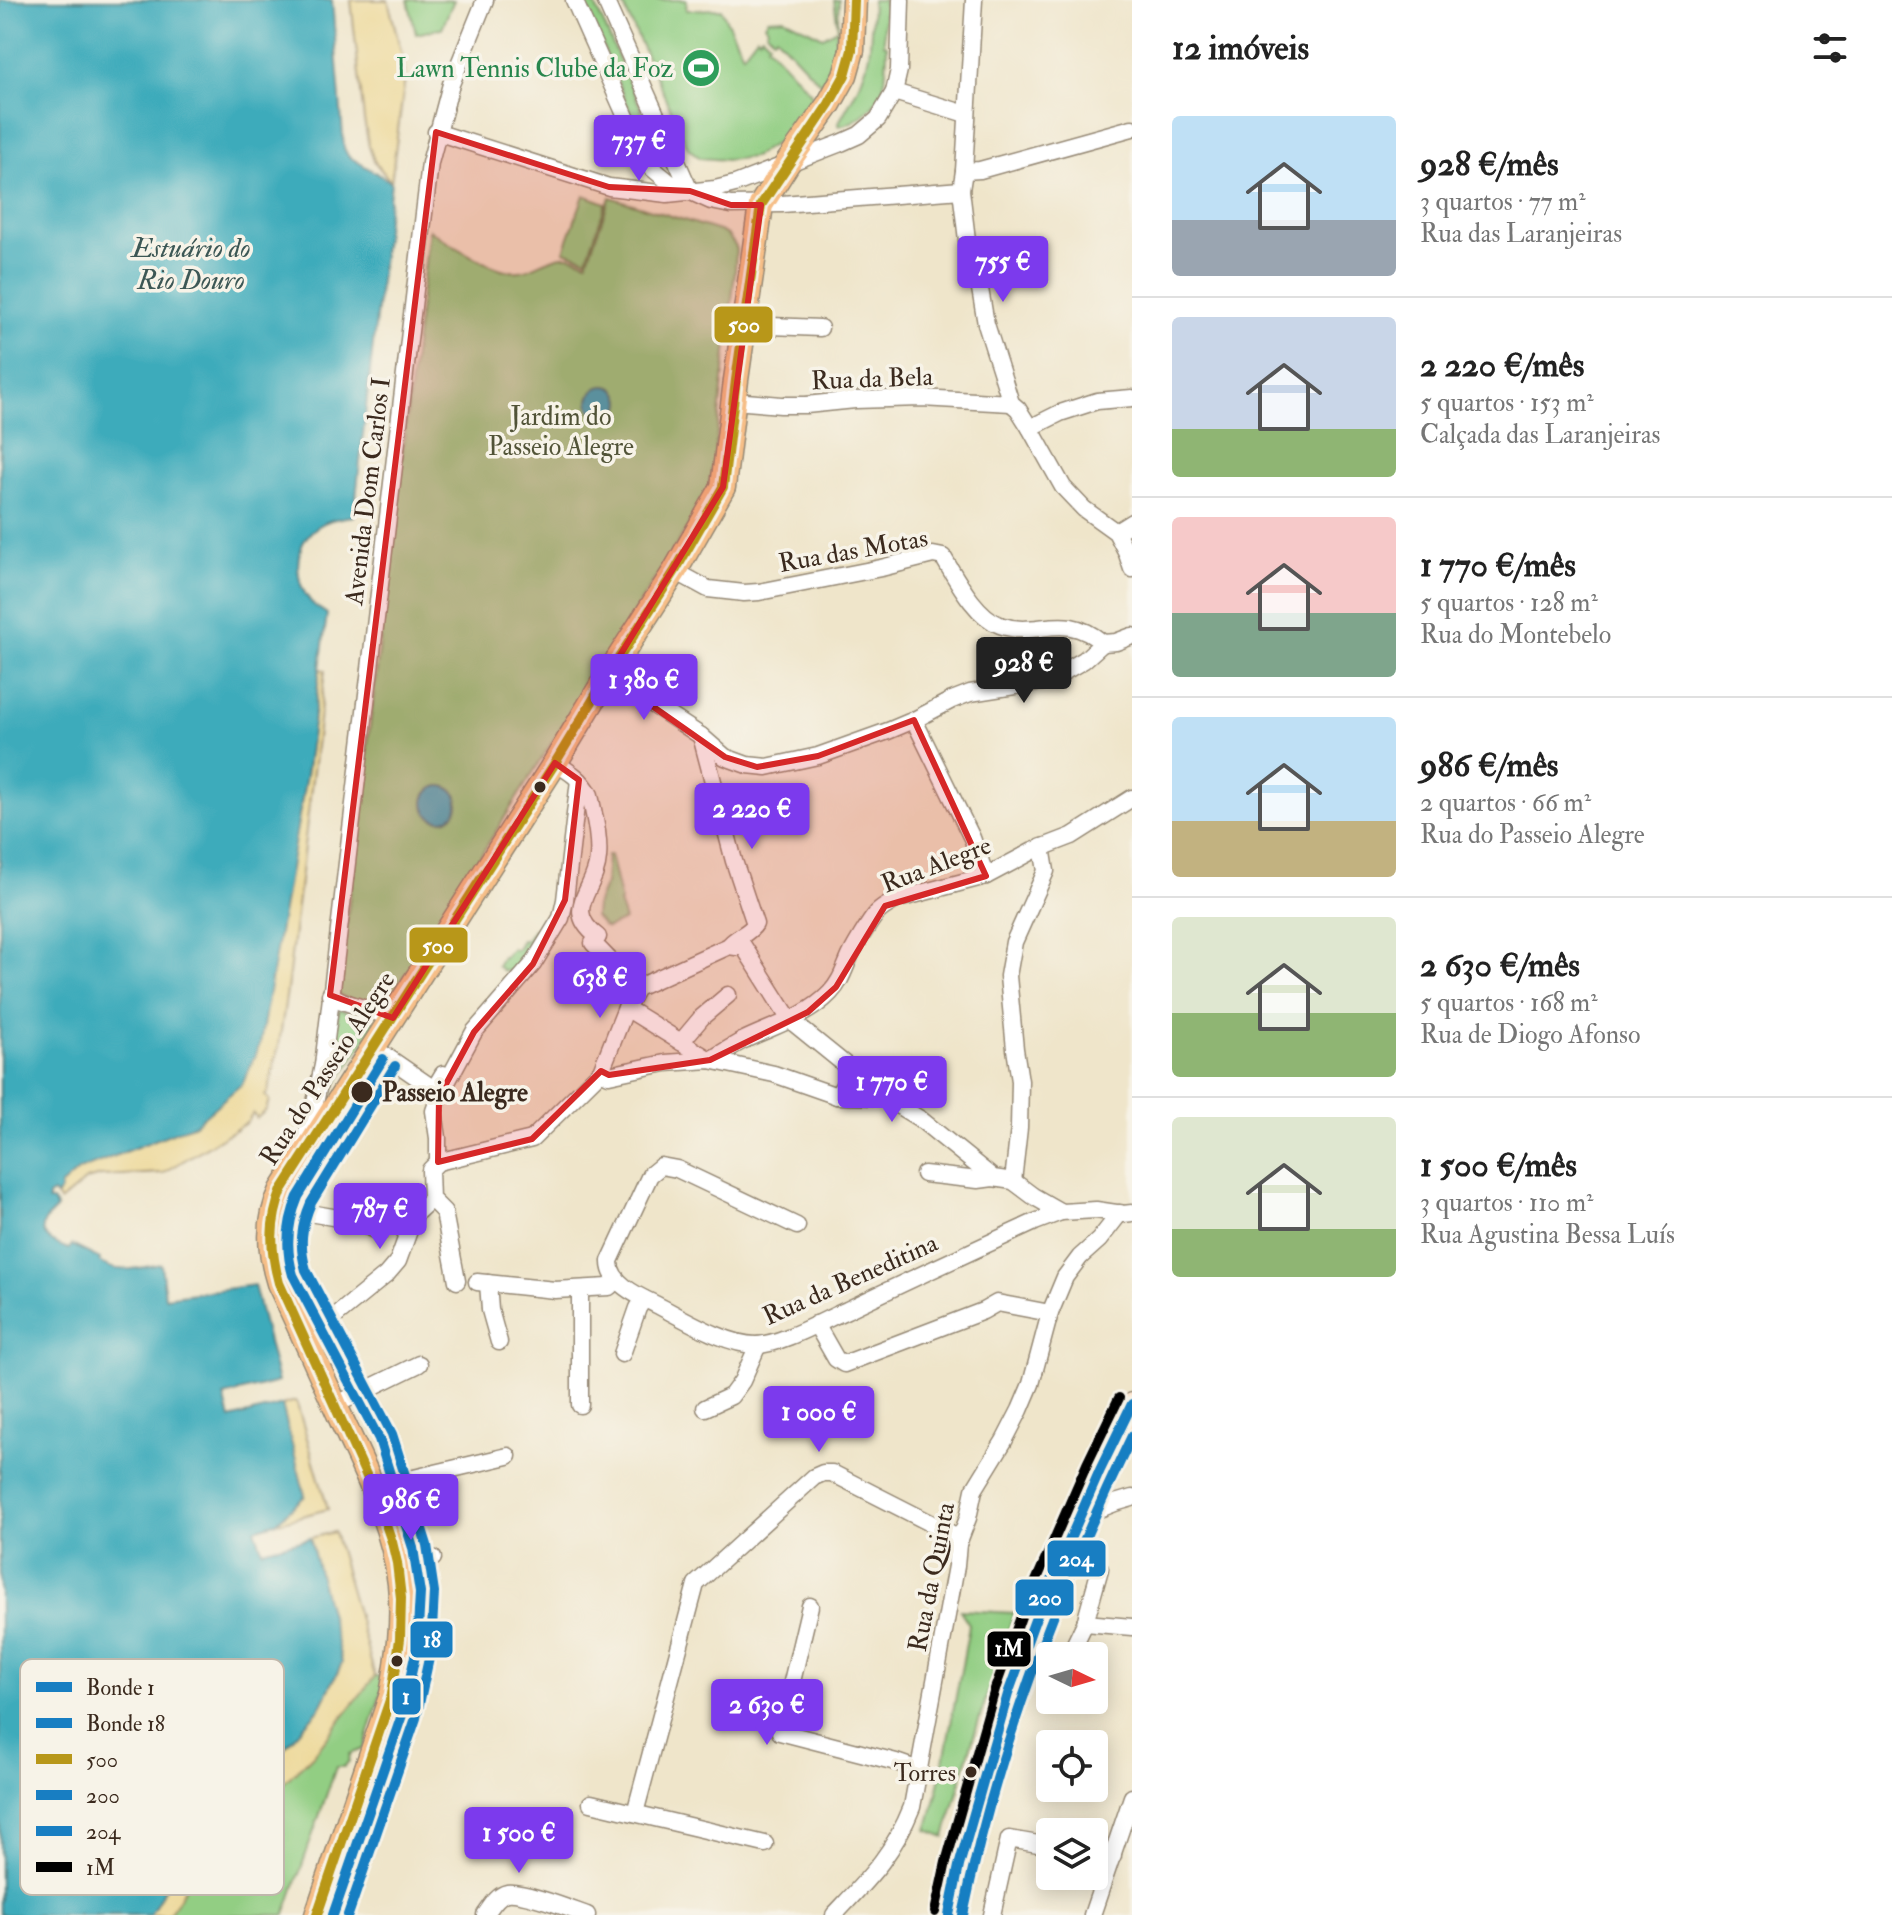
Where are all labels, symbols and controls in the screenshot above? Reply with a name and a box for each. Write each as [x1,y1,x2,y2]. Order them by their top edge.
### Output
icon: filters [1808,26,1852,70]
text: 12 imóveis [1172,27,1309,70]
sports icon: Lawn Tennis Clube da Foz [680,47,722,89]
place label: Lawn Tennis Clube da Foz [396,53,673,85]
pin: 737 € [583,115,695,183]
text: 737 € [612,125,666,157]
text: 928 €/mês [1420,143,1559,186]
icon: home [1236,148,1332,244]
text: 3 quartos · 77 m² [1420,186,1586,218]
text: Rua das Laranjeiras [1420,218,1622,250]
water label: Estuário do Rio Douro [129,231,251,298]
pin: 755 € [947,236,1059,304]
text: 755 € [975,246,1031,278]
line badge: 500 [713,305,774,344]
text: 500 [728,311,760,339]
text: 2 220 €/mês [1420,344,1584,387]
icon: home [1236,349,1332,445]
street label: Rua da Bela [810,361,934,397]
street label: Avenida Dom Carlos I [338,375,398,608]
text: 5 quartos · 153 m² [1420,387,1594,419]
park label: Jardim do Passeio Alegre [488,401,634,463]
text: Calçada das Laranjeiras [1420,419,1661,451]
street label: Rua das Motas [776,522,930,580]
text: 1 770 €/mês [1420,544,1576,587]
icon: home [1236,549,1332,645]
text: 5 quartos · 128 m² [1420,587,1598,619]
text: Rua do Montebelo [1420,619,1611,651]
pin: 928 € [968,637,1080,705]
text: 928 € [994,647,1054,679]
pin: 1 380 € [570,654,718,722]
text: 1 380 € [609,664,679,696]
text: 986 €/mês [1420,744,1559,787]
icon: home [1236,749,1332,845]
unlabelled marker [532,779,548,795]
pin: 2 220 € [678,783,826,851]
text: 2 quartos · 66 m² [1420,787,1591,819]
text: 2 220 € [712,793,792,825]
text: Rua do Passeio Alegre [1420,819,1645,851]
street label: Rua Alegre [877,829,996,901]
line badge: 500 [408,926,469,964]
text: 500 [422,932,454,960]
text: 2 630 €/mês [1420,944,1580,987]
icon: home [1236,949,1332,1045]
pin: 638 € [544,952,656,1020]
text: 638 € [572,962,628,994]
street label: Rua do Passeio Alegre [253,965,403,1171]
text: 5 quartos · 168 m² [1420,987,1598,1019]
text: Rua de Diogo Afonso [1420,1019,1641,1051]
pin: 1 770 € [818,1056,966,1124]
text: 1 770 € [856,1066,928,1098]
place label: Passeio Alegre [382,1077,528,1110]
marker: Passeio Alegre [349,1079,375,1105]
text: 1 500 €/mês [1420,1144,1577,1187]
icon: home [1236,1149,1332,1245]
pin: 787 € [324,1183,436,1251]
text: 3 quartos · 110 m² [1420,1187,1593,1219]
text: 787 € [352,1193,408,1225]
text: Rua Agustina Bessa Luís [1420,1219,1675,1251]
street label: Rua da Beneditina [758,1227,943,1333]
pin: 1 000 € [745,1386,893,1454]
text: 1 000 € [781,1396,857,1428]
pin: 986 € [355,1474,467,1542]
text: 986 € [381,1484,441,1516]
street label: Rua da Quinta [902,1499,962,1655]
line badge: 204 [1046,1539,1107,1578]
text: 204 [1059,1545,1095,1573]
line badge: 200 [1014,1578,1075,1617]
text: 200 [1028,1584,1062,1612]
line badge: 18 [409,1620,454,1659]
text: 18 [423,1626,442,1654]
line badge: 1M [986,1630,1032,1668]
text: 1M [994,1635,1024,1663]
north arrow [1036,1642,1108,1714]
map controls [1036,1642,1108,1890]
unlabelled marker [389,1653,405,1669]
legend [20,1659,284,1895]
text: Bonde 1 [86,1674,155,1702]
line badge: 1 [391,1677,422,1716]
pin: 2 630 € [693,1679,841,1747]
text: 1 [402,1683,410,1711]
text: 2 630 € [729,1689,805,1721]
text: Bonde 18 [86,1710,165,1738]
button: locate [1036,1730,1108,1802]
text: 500 [86,1746,118,1774]
place label: Torres [894,1758,956,1789]
marker: Torres [963,1764,979,1780]
text: 200 [86,1782,120,1810]
pin: 1 500 € [445,1807,593,1875]
text: 1 500 € [482,1817,556,1849]
text: 204 [86,1818,121,1846]
button: layers [1036,1818,1108,1890]
text: 1M [86,1854,115,1882]

